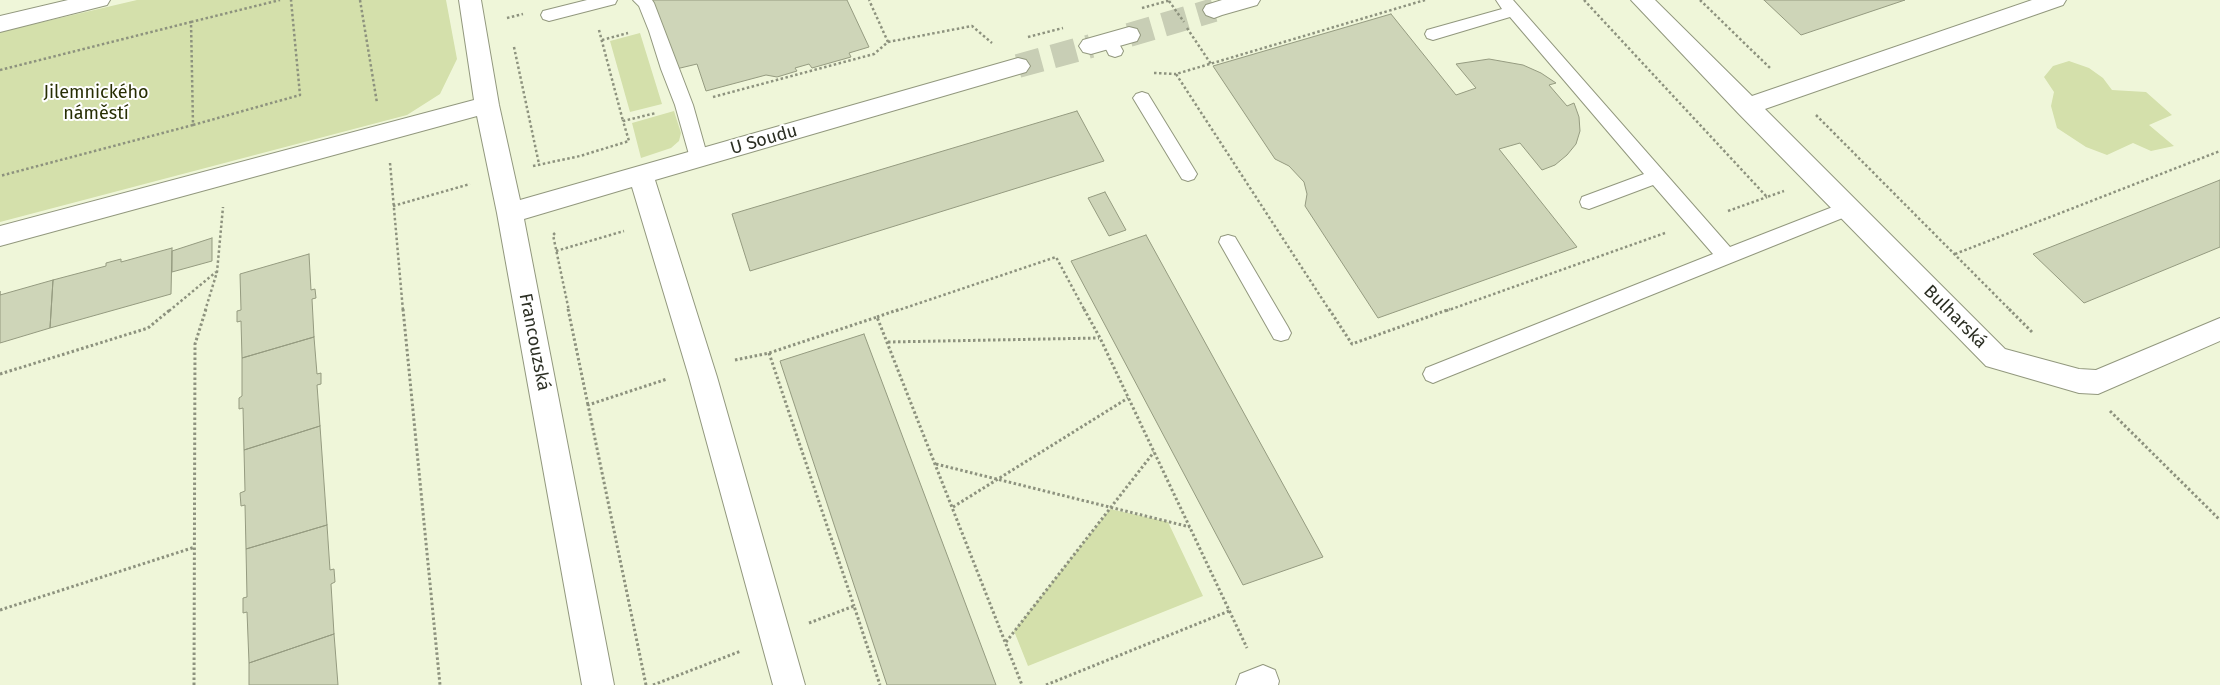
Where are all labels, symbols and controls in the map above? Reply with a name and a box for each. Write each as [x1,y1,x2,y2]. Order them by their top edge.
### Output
park label: Jilemnického náměstí [43,82,149,125]
street label: U Soudu [728,120,800,160]
street label: Bulharská [1919,281,1991,353]
street label: Francouzská [514,291,554,393]

